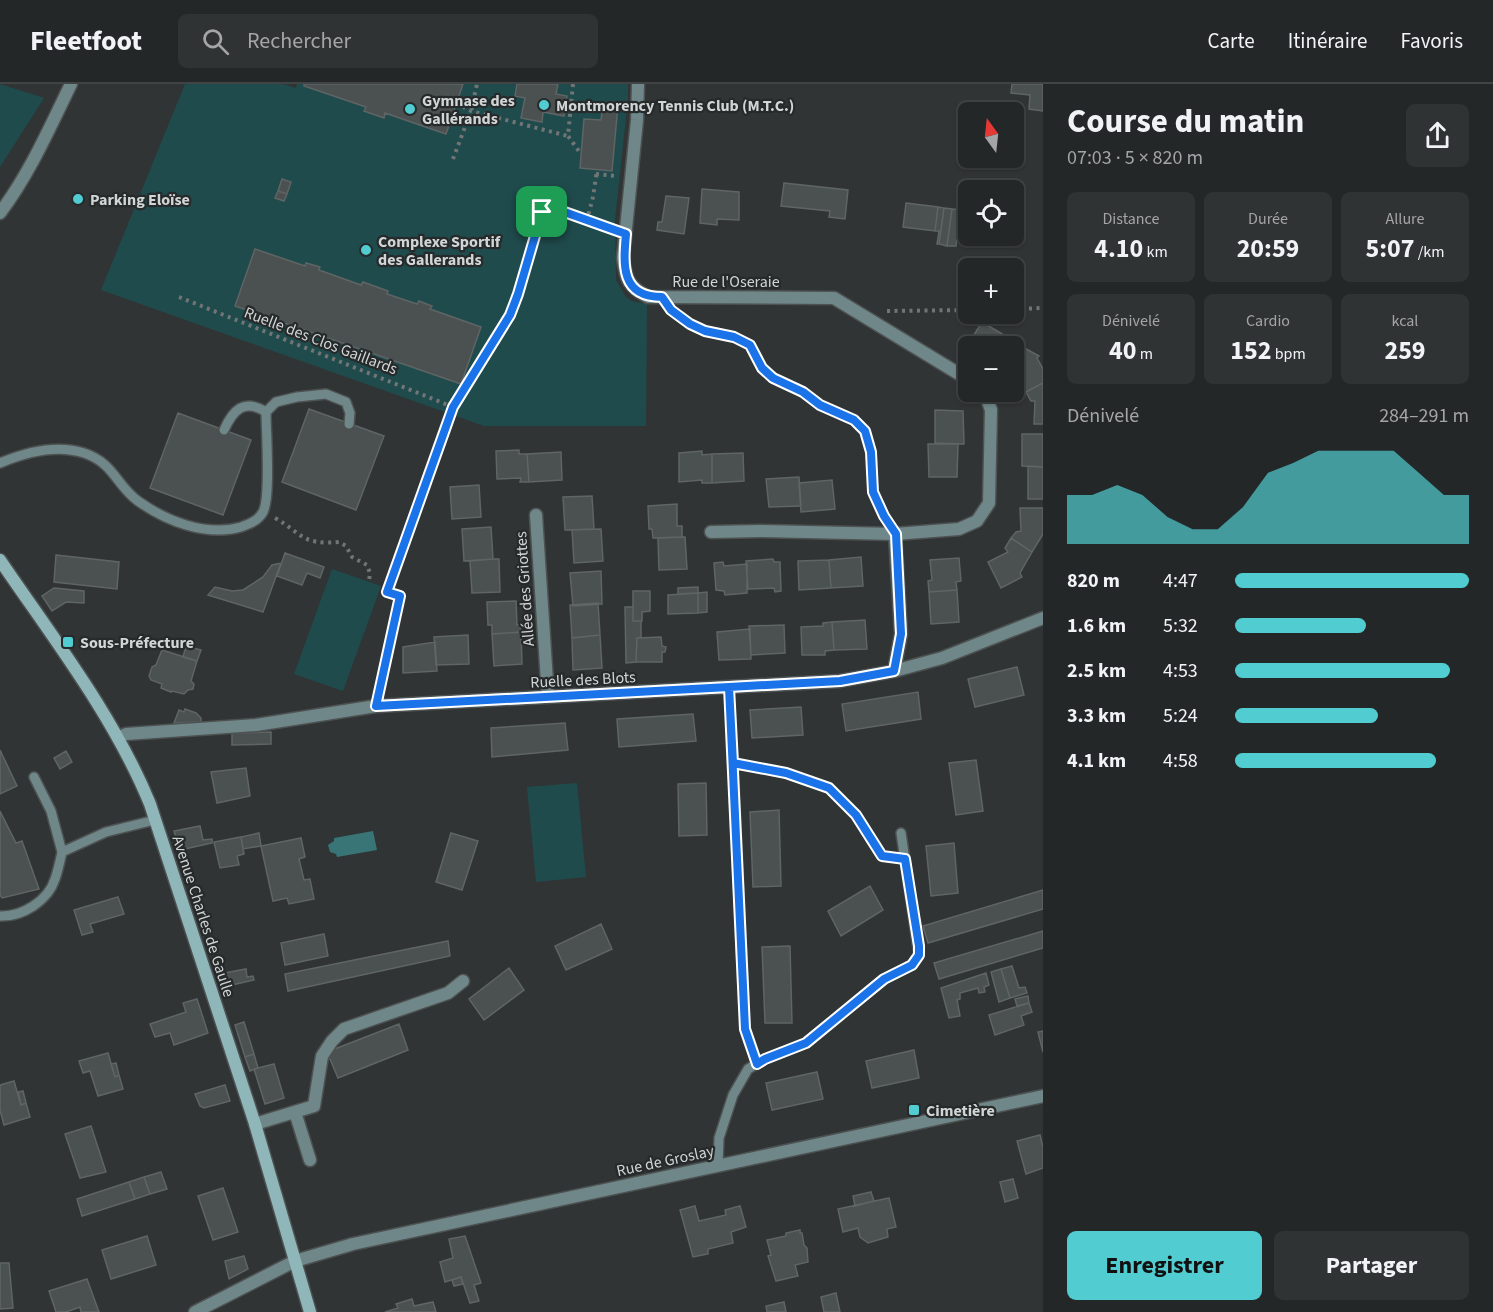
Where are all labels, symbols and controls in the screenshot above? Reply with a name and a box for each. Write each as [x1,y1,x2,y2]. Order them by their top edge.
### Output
search box [178,14,598,68]
text: Fleetfoot [30,21,142,61]
icon: search [199,25,232,58]
text: Rechercher [247,25,351,57]
text: Carte [1208,26,1255,56]
text: Itinéraire [1288,26,1367,56]
text: Favoris [1400,26,1463,56]
place label: Gymnase des Gallérands [422,90,515,130]
place label: Montmorency Tennis Club (M.T.C.) [556,95,794,117]
marker: Montmorency Tennis Club (M.T.C.) [537,98,551,112]
text: Course du matin [1067,98,1304,145]
marker: Gymnase des Gallérands [403,102,417,116]
north arrow [958,102,1024,168]
map controls [958,102,1024,402]
button: share [1406,104,1469,167]
text: 07:03 · 5 × 820 m [1067,144,1203,172]
button: locate [958,180,1024,246]
pin [516,186,567,237]
place label: Parking Eloïse [90,189,190,211]
marker: Parking Eloïse [71,192,85,206]
icon: arrive [525,195,558,228]
text: Distance [1103,208,1159,230]
text: Durée [1248,208,1288,230]
text: Allure [1386,208,1424,230]
text: 4.10 [1094,230,1143,267]
text: 20:59 [1237,230,1299,267]
text: 5:07 [1366,230,1415,267]
place label: Complexe Sportif des Gallerands [378,231,501,271]
text: km [1143,241,1168,263]
text: /km [1415,241,1444,263]
marker: Complexe Sportif des Gallerands [359,243,373,257]
button: + [958,258,1024,324]
street label: Rue de l'Oseraie [672,271,780,293]
street label: Ruelle des Clos Gaillards [241,302,401,380]
text: Dénivelé [1102,310,1160,332]
text: Cardio [1246,310,1290,332]
text: kcal [1392,310,1418,332]
text: 40 [1109,332,1137,369]
text: 152 [1230,332,1271,369]
text: 259 [1384,332,1426,369]
button: − [958,336,1024,402]
text: m [1137,343,1153,365]
text: bpm [1271,343,1306,365]
text: Dénivelé [1067,402,1139,430]
text: 284–291 m [1379,402,1469,430]
street label: Allée des Griottes [510,530,540,647]
text: 820 m [1067,567,1120,595]
text: 4:47 [1163,567,1198,595]
text: 1.6 km [1067,612,1126,640]
text: 5:32 [1163,612,1198,640]
place label: Sous-Préfecture [80,632,194,654]
marker: Sous-Préfecture [61,635,75,649]
text: 2.5 km [1067,657,1126,685]
text: 4:53 [1163,657,1198,685]
street label: Ruelle des Blots [530,666,637,694]
text: 3.3 km [1067,702,1126,730]
text: 5:24 [1163,702,1198,730]
text: 4.1 km [1067,747,1126,775]
text: 4:58 [1163,747,1198,775]
street label: Avenue Charles de Gaulle [167,833,240,1000]
place label: Cimetière [926,1100,995,1122]
marker: Cimetière [907,1103,921,1117]
street label: Rue de Groslay [614,1140,717,1182]
button: Enregistrer [1067,1231,1262,1300]
button: Partager [1274,1231,1469,1300]

